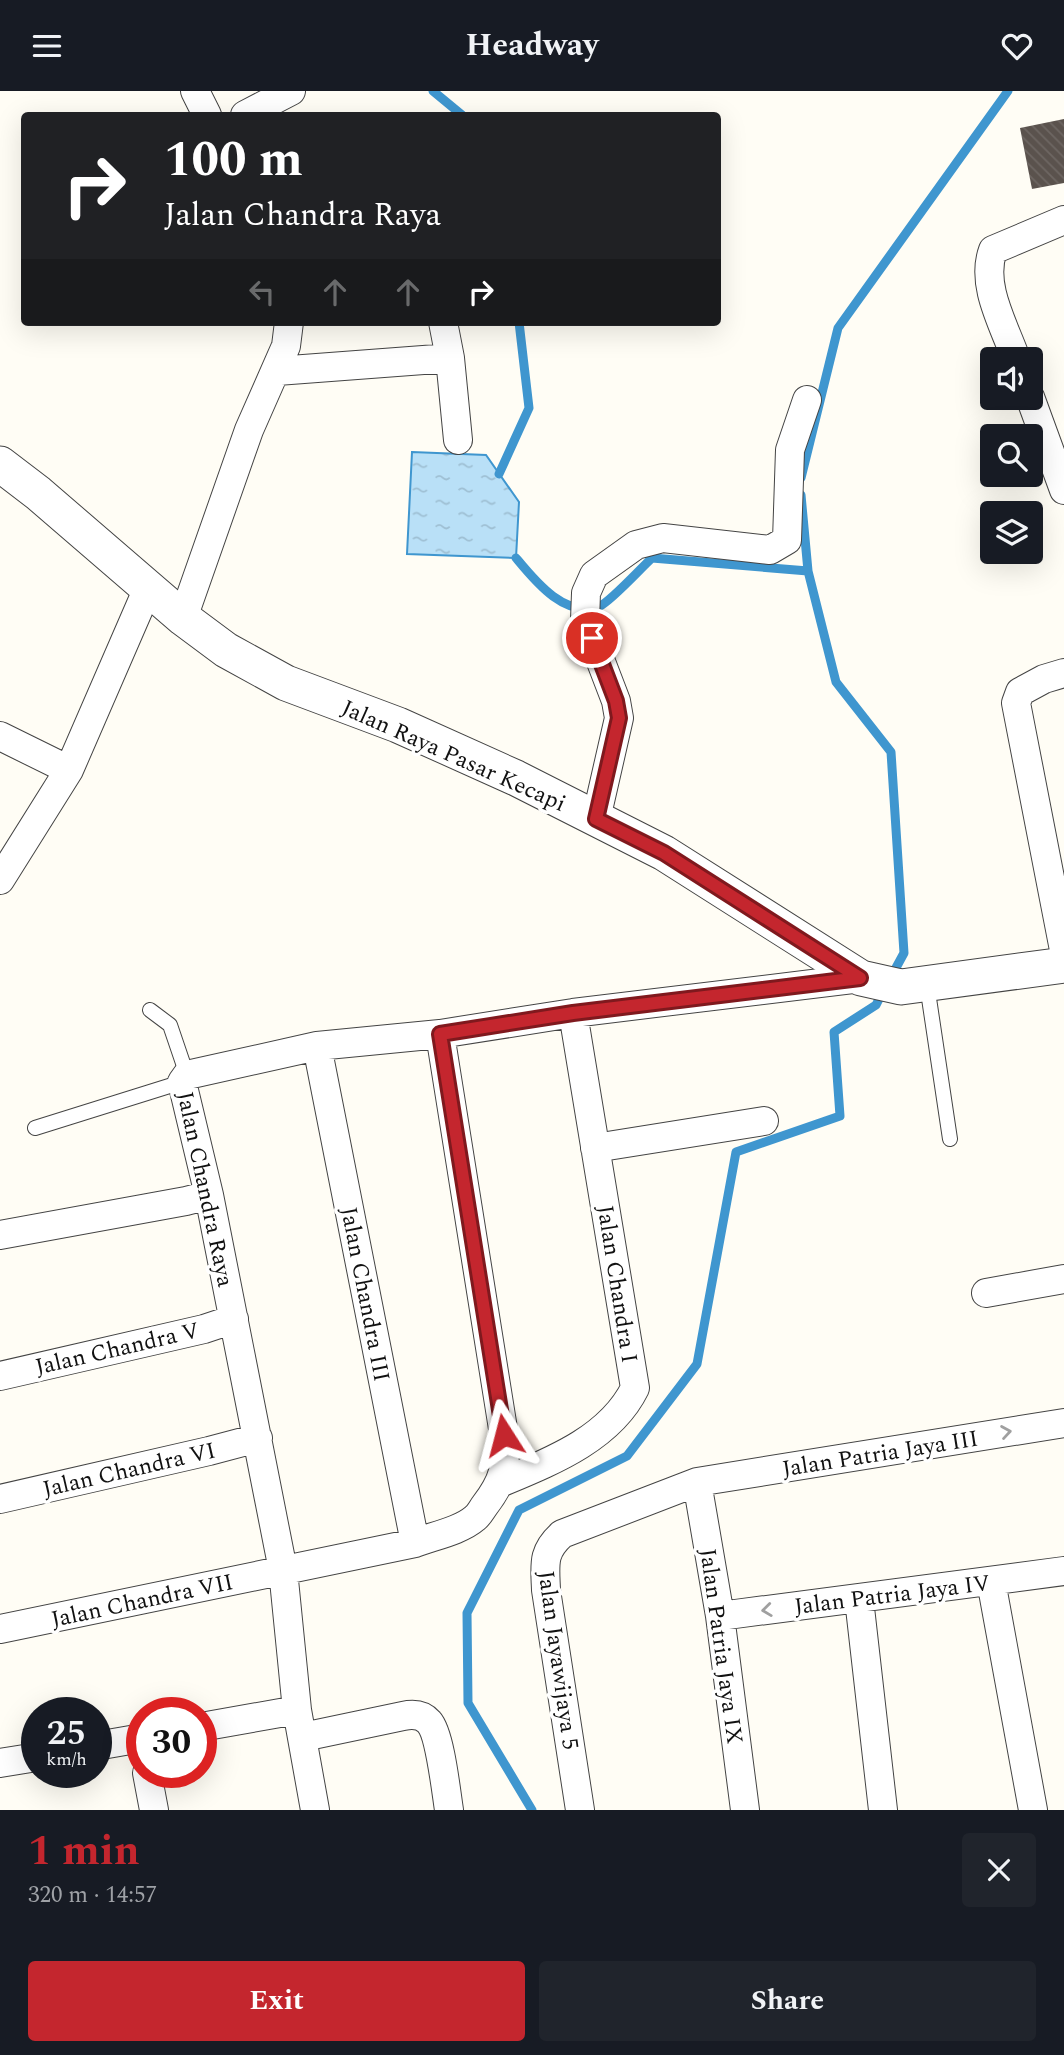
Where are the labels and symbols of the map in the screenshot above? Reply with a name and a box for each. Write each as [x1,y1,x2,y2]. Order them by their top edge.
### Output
pin [562,608,622,668]
street label: Jalan Raya Pasar Kecapi [336,691,571,822]
street label: Jalan Chandra Raya [167,1088,242,1290]
street label: Jalan Chandra I [587,1203,646,1366]
street label: Jalan Chandra III [330,1204,399,1385]
street label: Jalan Chandra V [32,1314,203,1385]
position arrow [467,1398,541,1472]
street label: Jalan Patria Jaya III [780,1422,981,1487]
one-way arrow [1000,1425,1012,1440]
street label: Jalan Chandra VI [39,1434,219,1507]
street label: Jalan Patria Jaya IX [689,1546,752,1746]
street label: Jalan Chandra VII [48,1565,237,1638]
street label: Jalan Patria Jaya IV [792,1566,992,1625]
street label: Jalan Jayawijaya 5 [528,1568,587,1752]
one-way arrow [761,1603,773,1618]
speed limit sign: 30 [126,1697,217,1788]

